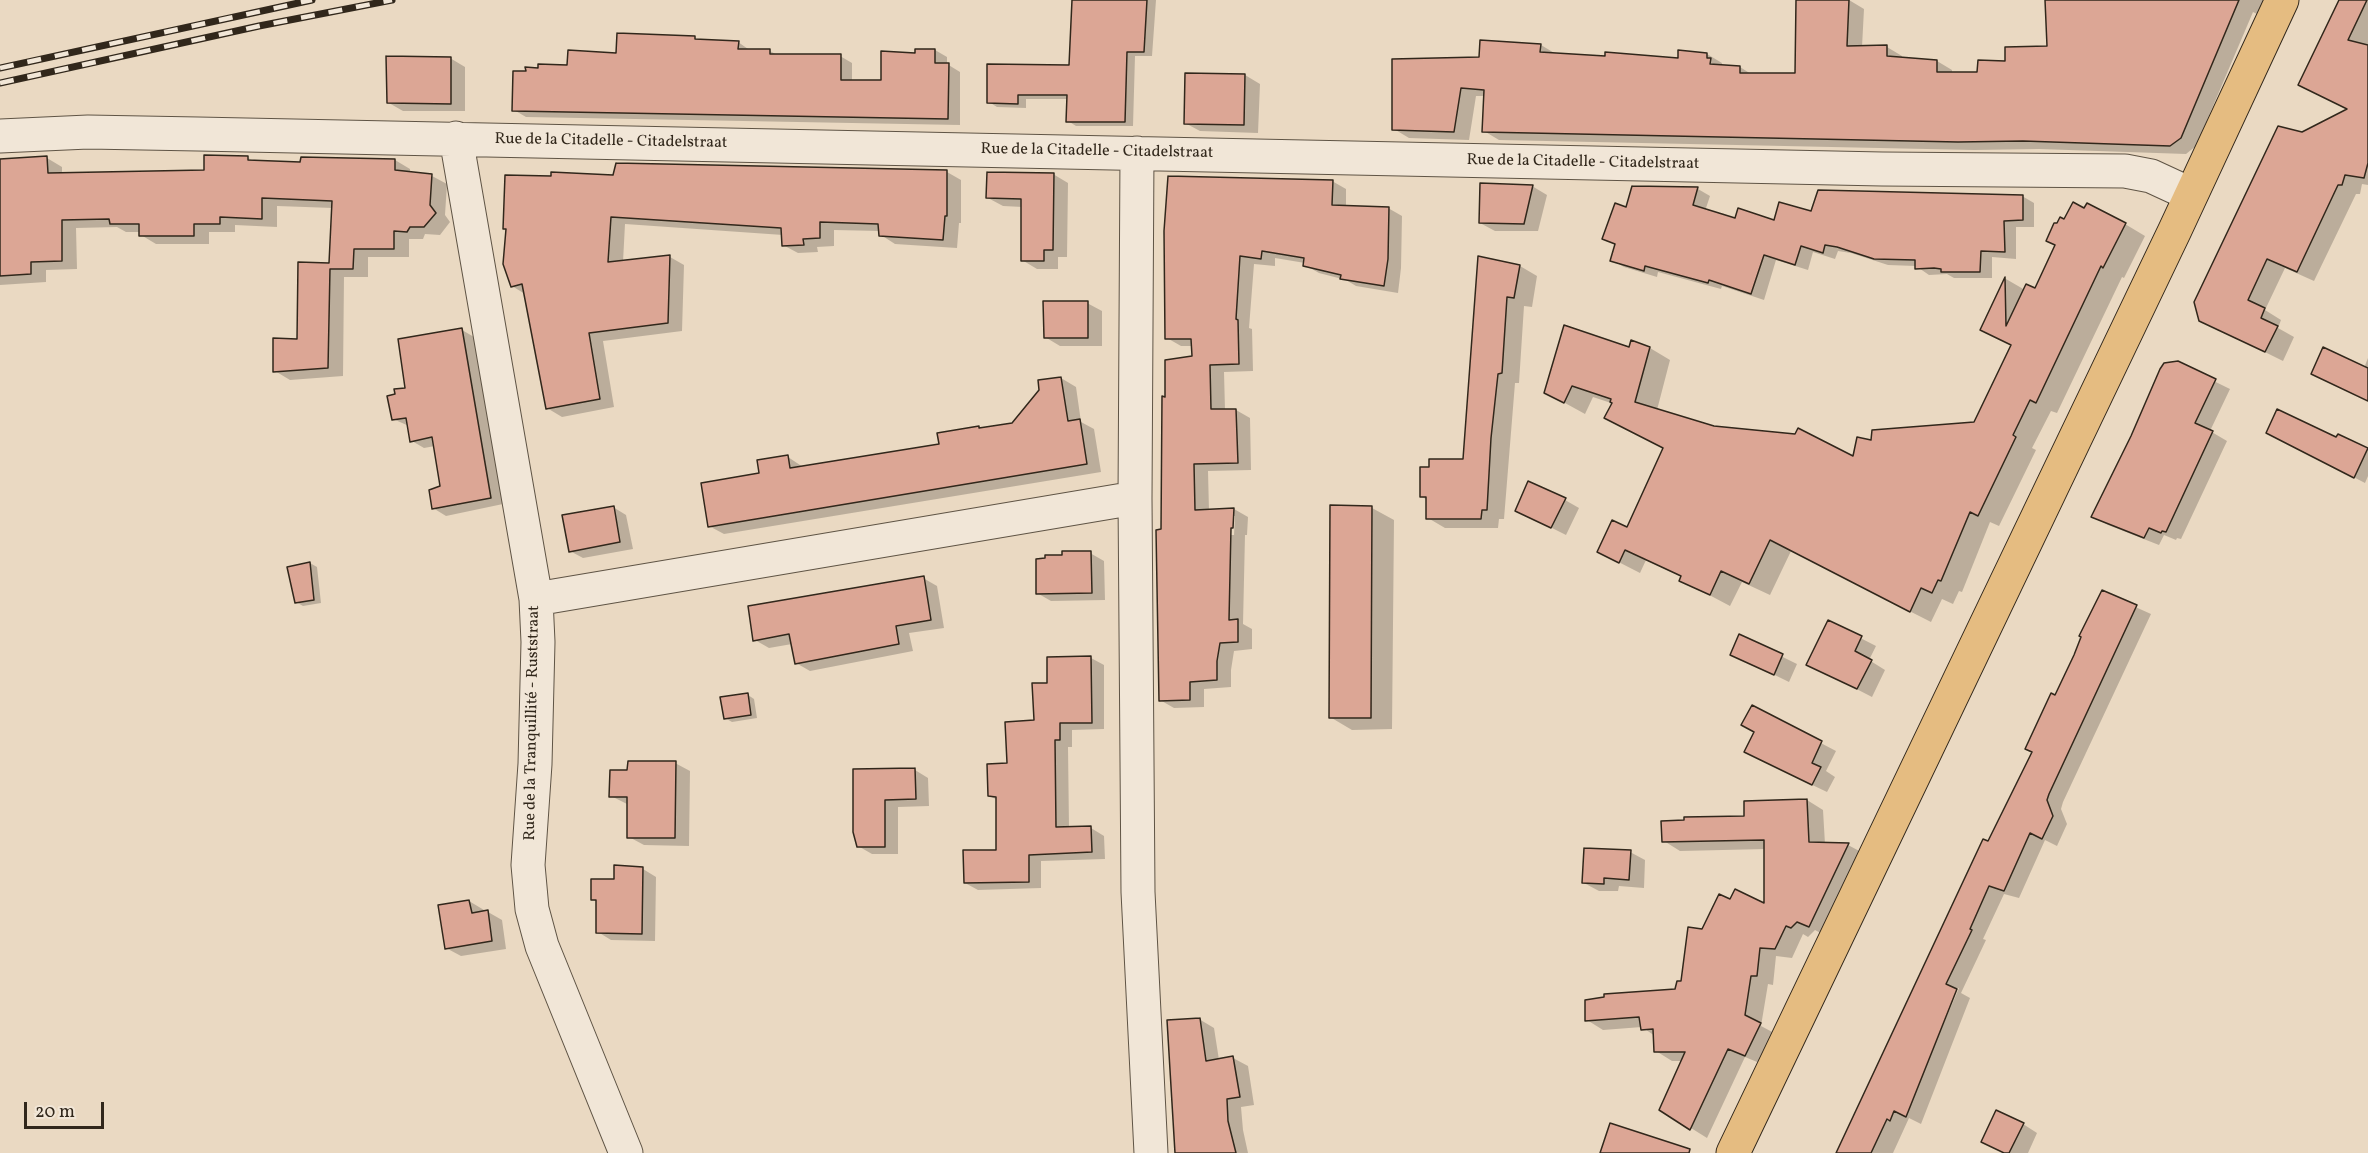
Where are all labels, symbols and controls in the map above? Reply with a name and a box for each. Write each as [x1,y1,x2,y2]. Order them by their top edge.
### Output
street label: Rue de la Citadelle - Citadelstraat [494,130,728,154]
street label: Rue de la Citadelle - Citadelstraat [980,140,1214,164]
street label: Rue de la Citadelle - Citadelstraat [1466,151,1700,175]
street label: Rue de la Tranquillité - Ruststraat [521,605,545,841]
scale bar [27,1090,106,1128]
text: 20 m [35,1100,75,1125]

